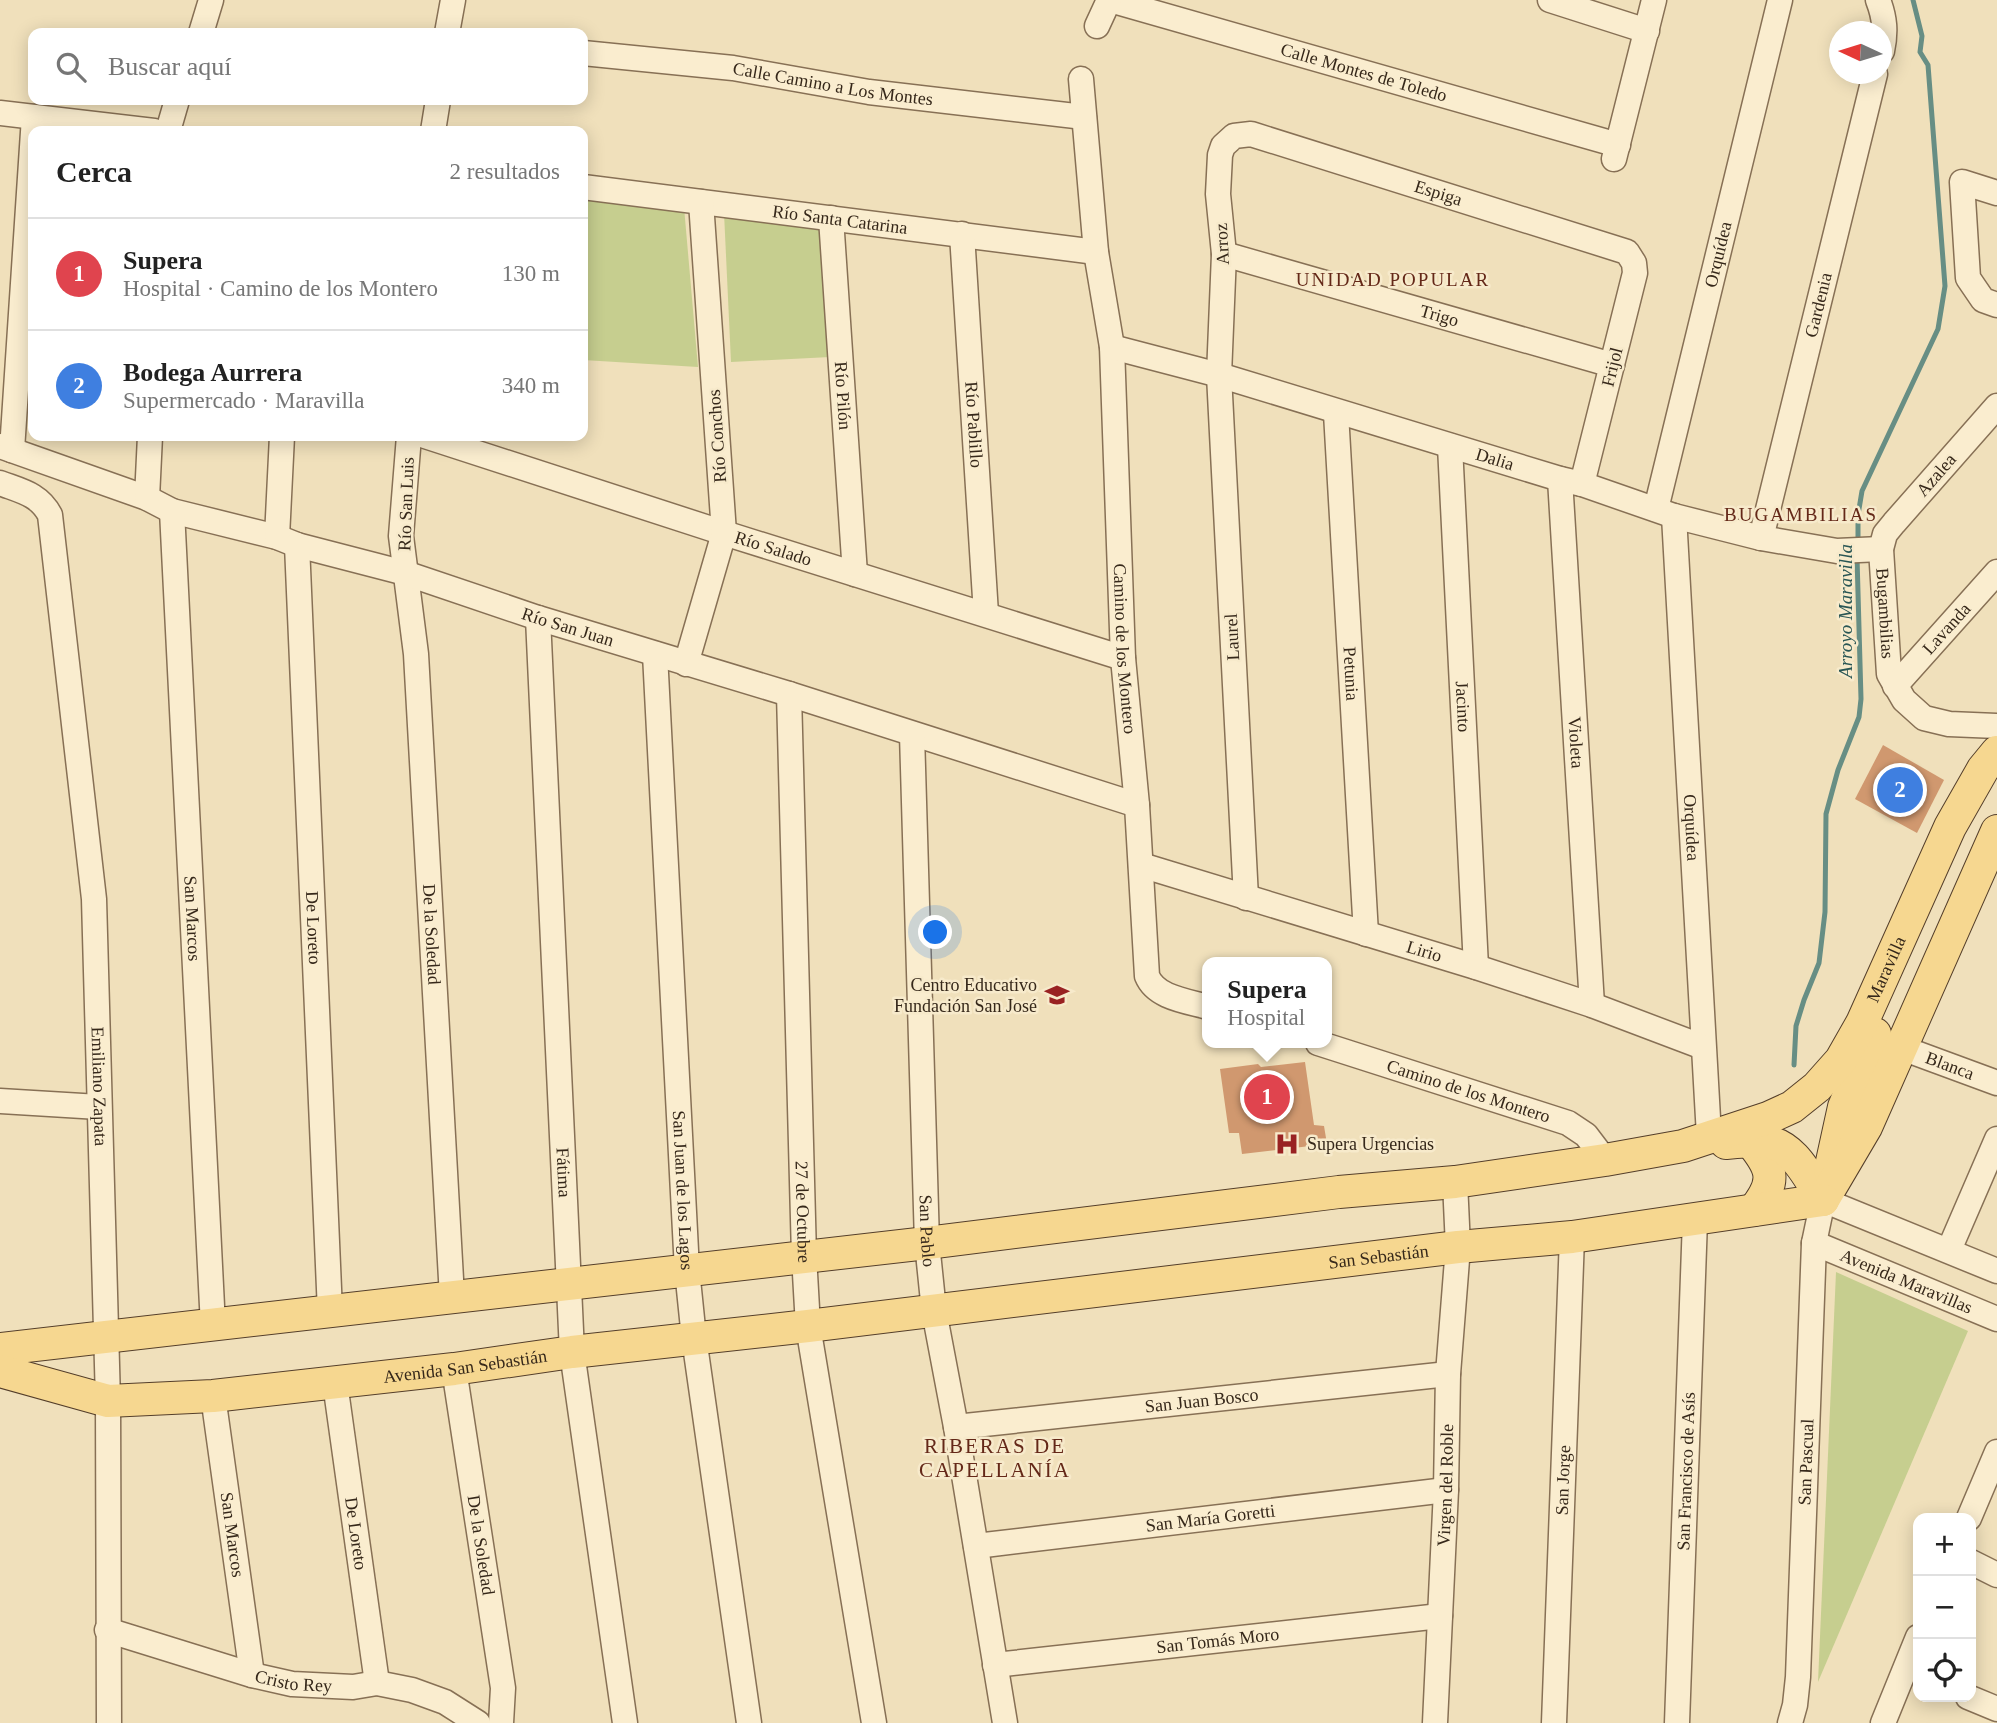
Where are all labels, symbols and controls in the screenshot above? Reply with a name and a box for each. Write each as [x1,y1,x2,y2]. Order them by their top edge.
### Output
north arrow [1829,21,1892,84]
search box [28,28,588,105]
street label: Calle Montes de Toledo [1278,39,1449,106]
icon: search [52,48,90,86]
text: Buscar aquí [108,52,231,81]
street label: Calle Camino a Los Montes [731,58,934,109]
text: Cerca [56,155,132,188]
text: 2 resultados [449,159,560,184]
street label: Espiga [1412,176,1465,210]
street label: Río Santa Catarina [771,201,909,238]
street label: Orquídea [1700,220,1736,289]
street label: Arroz [1211,223,1233,265]
text: Supera [123,246,202,275]
text: 1 [73,261,85,286]
text: 130 m [502,261,560,286]
district label: UNIDAD POPULAR [1296,269,1490,290]
street label: Gardenia [1801,270,1836,339]
text: Hospital · Camino de los Montero [123,276,438,301]
street label: Trigo [1418,301,1461,331]
street label: Frijol [1597,345,1627,389]
text: Bodega Aurrera [123,358,302,387]
street label: Río Pilón [831,361,855,430]
text: 2 [73,373,85,398]
text: 340 m [502,373,560,398]
street label: Río Pablillo [961,381,987,468]
text: Supermercado · Maravilla [123,388,364,413]
street label: Río Conchos [704,389,730,483]
street label: Dalia [1473,444,1516,474]
street label: Azalea [1912,450,1960,500]
street label: Río San Luis [394,457,418,551]
district label: BUGAMBILIAS [1724,504,1878,525]
street label: Río Salado [732,527,814,570]
water label: Arroyo Maravilla [1835,544,1856,680]
street label: Camino de los Montero [1110,563,1140,735]
street label: Bugambilias [1872,567,1898,659]
street label: Lavanda [1918,599,1974,658]
street label: Río San Juan [519,603,616,650]
street label: Laurel [1221,613,1243,661]
street label: Petunia [1339,646,1363,701]
street label: Jacinto [1452,681,1474,733]
street label: Violeta [1564,716,1588,769]
pin: 2 [1877,764,1923,816]
street label: Orquídea [1680,793,1703,862]
street label: San Marcos [180,875,205,962]
street label: De la Soledad [419,883,445,985]
street label: De Loreto [302,890,325,965]
your location [918,915,952,949]
street label: Maravilla [1863,933,1910,1005]
street label: Lirio [1404,936,1444,966]
popup [1202,957,1332,1048]
place label: Centro Educativo Fundación San José [894,975,1037,1016]
text: Supera [1227,975,1307,1004]
school or university icon: Centro Educativo Fundación San José [1043,981,1071,1009]
text: Hospital [1227,1005,1305,1030]
street label: Emiliano Zapata [88,1026,111,1146]
street label: Blanca [1923,1048,1977,1084]
street label: Camino de los Montero [1384,1056,1553,1127]
pin: 1 [1244,1071,1290,1123]
street label: San Juan de los Lagos [669,1110,697,1271]
hospital icon: Supera Urgencias [1273,1130,1301,1158]
place label: Supera Urgencias [1307,1134,1434,1154]
street label: Fátima [553,1147,575,1198]
street label: 27 de Octubre [791,1161,814,1263]
street label: San Pablo [916,1194,939,1268]
street label: San Sebastián [1327,1241,1430,1273]
street label: Avenida Maravillas [1837,1245,1975,1318]
street label: Avenida San Sebastián [382,1346,548,1387]
street label: San Juan Bosco [1144,1384,1259,1417]
street label: San Francisco de Asís [1673,1392,1699,1551]
street label: San Pascual [1794,1418,1818,1506]
street label: Virgen del Roble [1433,1424,1457,1547]
district label: RIBERAS DE CAPELLANÍA [919,1434,1071,1482]
street label: San Jorge [1552,1445,1574,1516]
street label: San Marcos [217,1491,248,1578]
street label: De la Soledad [463,1493,499,1596]
street label: De Loreto [341,1496,371,1571]
street label: San María Goretti [1145,1500,1276,1536]
map controls [1913,1513,1976,1702]
button: + [1913,1513,1976,1576]
button: − [1913,1576,1976,1639]
street label: San Tomás Moro [1155,1624,1280,1657]
button: locate [1913,1639,1976,1702]
street label: Cristo Rey [253,1666,332,1696]

